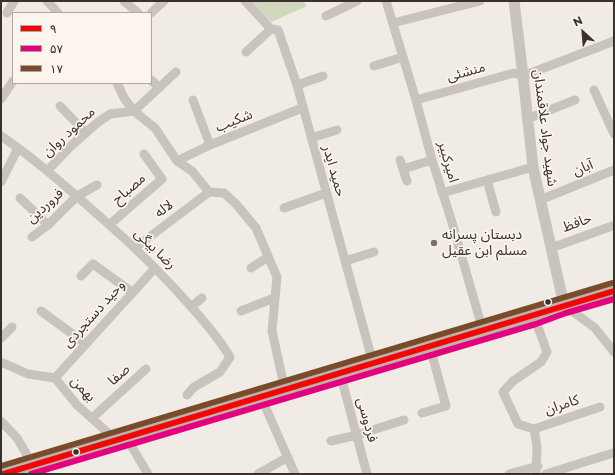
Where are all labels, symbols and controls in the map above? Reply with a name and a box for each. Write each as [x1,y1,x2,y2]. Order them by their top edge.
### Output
legend [12,12,152,84]
north arrow [563,12,603,52]
text: N [571,13,585,29]
text: ۹ [50,21,56,36]
text: ۵۷ [50,41,63,56]
street label: منشئی [445,59,487,85]
text: ۱۷ [50,61,63,76]
street label: شهید جواد علاقمندان [529,68,561,188]
street label: محمود روان [39,103,99,161]
street label: شکیب [213,106,255,136]
street label: امیرکبیر [434,139,462,185]
street label: حمید ایدر [319,143,349,199]
street label: آبان [570,156,596,180]
street label: مصباح [109,170,149,208]
street label: فروردین [23,185,67,227]
street label: لاله [152,197,176,221]
street label: حافظ [560,210,594,236]
street label: رضا بیگی [131,225,179,273]
place label: دبستان پسرانه مسلم ابن عقیل [442,227,527,260]
marker: دبستان پسرانه مسلم ابن عقیل [429,238,439,248]
street label: وحید دستجردی [59,277,129,351]
unlabelled marker [543,297,553,307]
street label: صفا [105,361,133,389]
street label: بهمن [67,373,99,405]
street label: کامران [543,392,581,418]
street label: فردوسی [353,396,381,444]
unlabelled marker [71,447,81,457]

